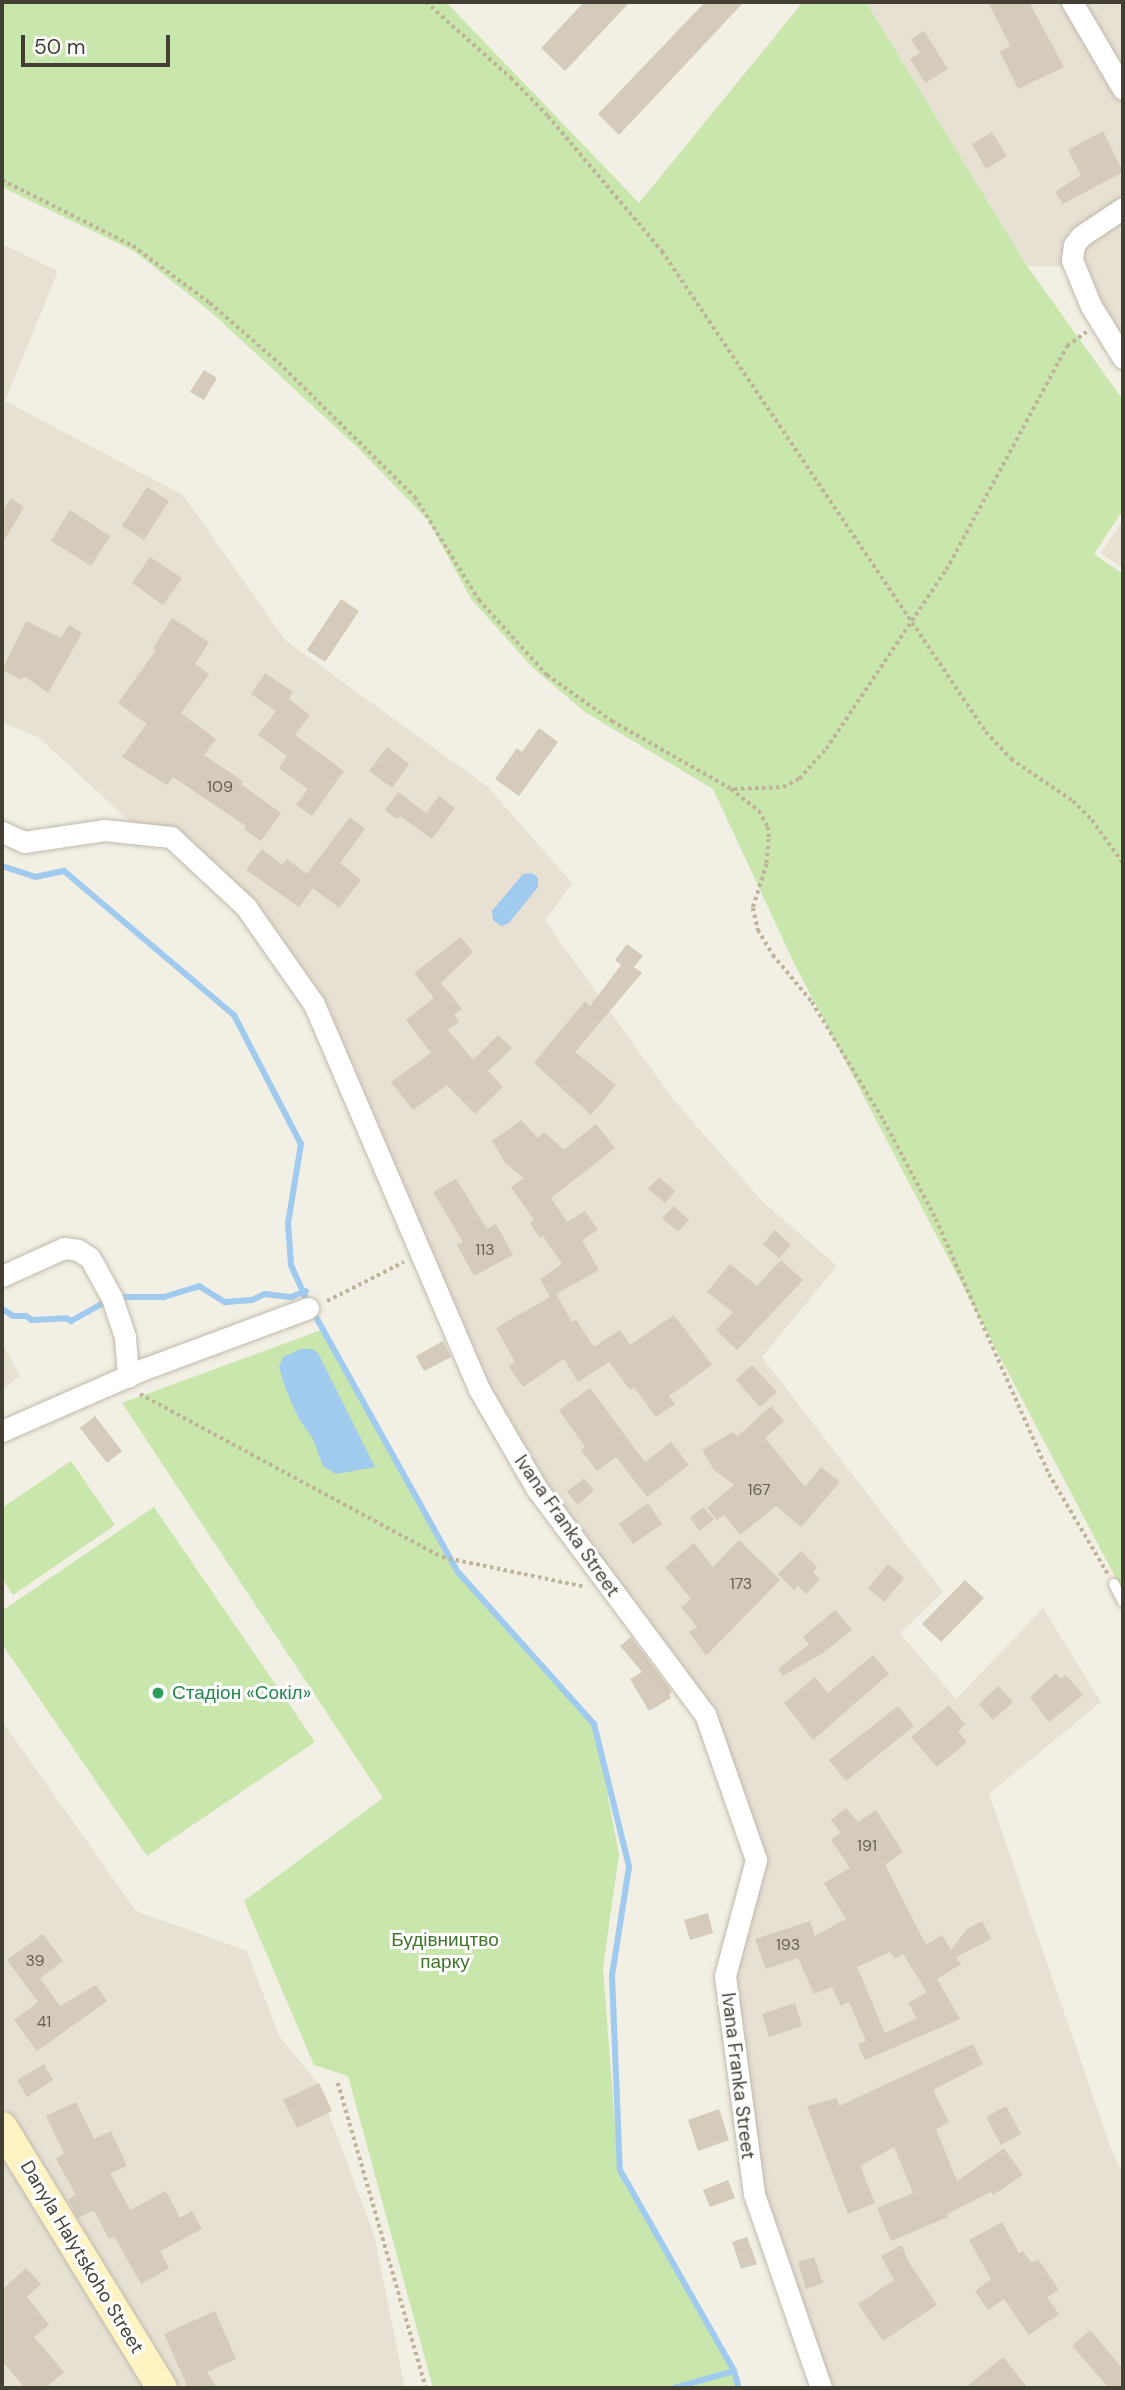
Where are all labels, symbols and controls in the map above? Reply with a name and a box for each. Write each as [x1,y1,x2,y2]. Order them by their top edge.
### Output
scale bar [24,21,173,65]
text: 50 m [34,33,85,61]
house number: 109 [207,777,233,797]
house number: 113 [475,1240,495,1260]
street label: Ivana Franka Street [510,1451,624,1601]
house number: 167 [747,1480,771,1500]
house number: 173 [730,1574,752,1594]
place label: Стадіон «Сокіл» [172,1682,311,1704]
marker: Стадіон «Сокіл» [150,1685,166,1701]
house number: 191 [857,1836,877,1856]
park label: Будівництво парку [391,1929,499,1973]
house number: 193 [776,1935,800,1955]
house number: 39 [25,1951,45,1971]
street label: Ivana Franka Street [716,1991,760,2161]
house number: 41 [37,2012,51,2032]
street label: Danyla Halytskoho Street [15,2157,149,2357]

